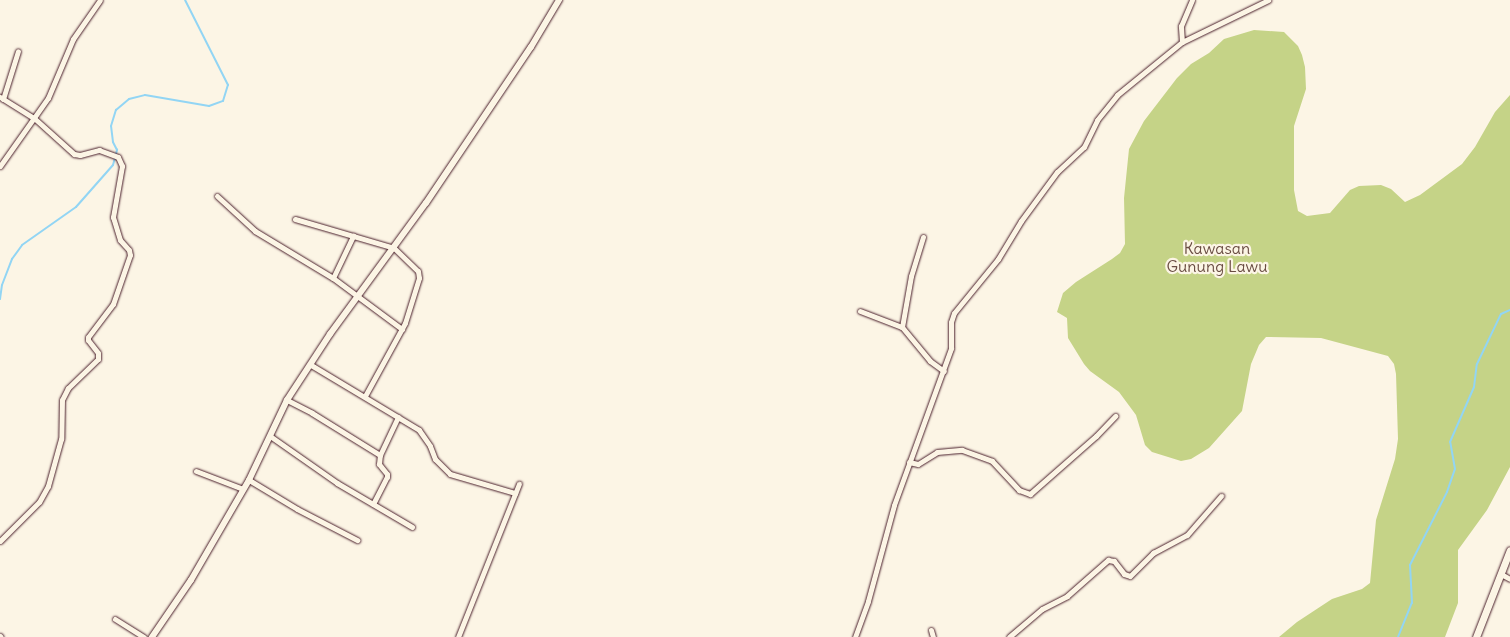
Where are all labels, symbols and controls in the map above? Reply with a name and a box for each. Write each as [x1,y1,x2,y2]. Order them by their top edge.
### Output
park label: Kawasan Gunung Lawu [1166,238,1268,276]

